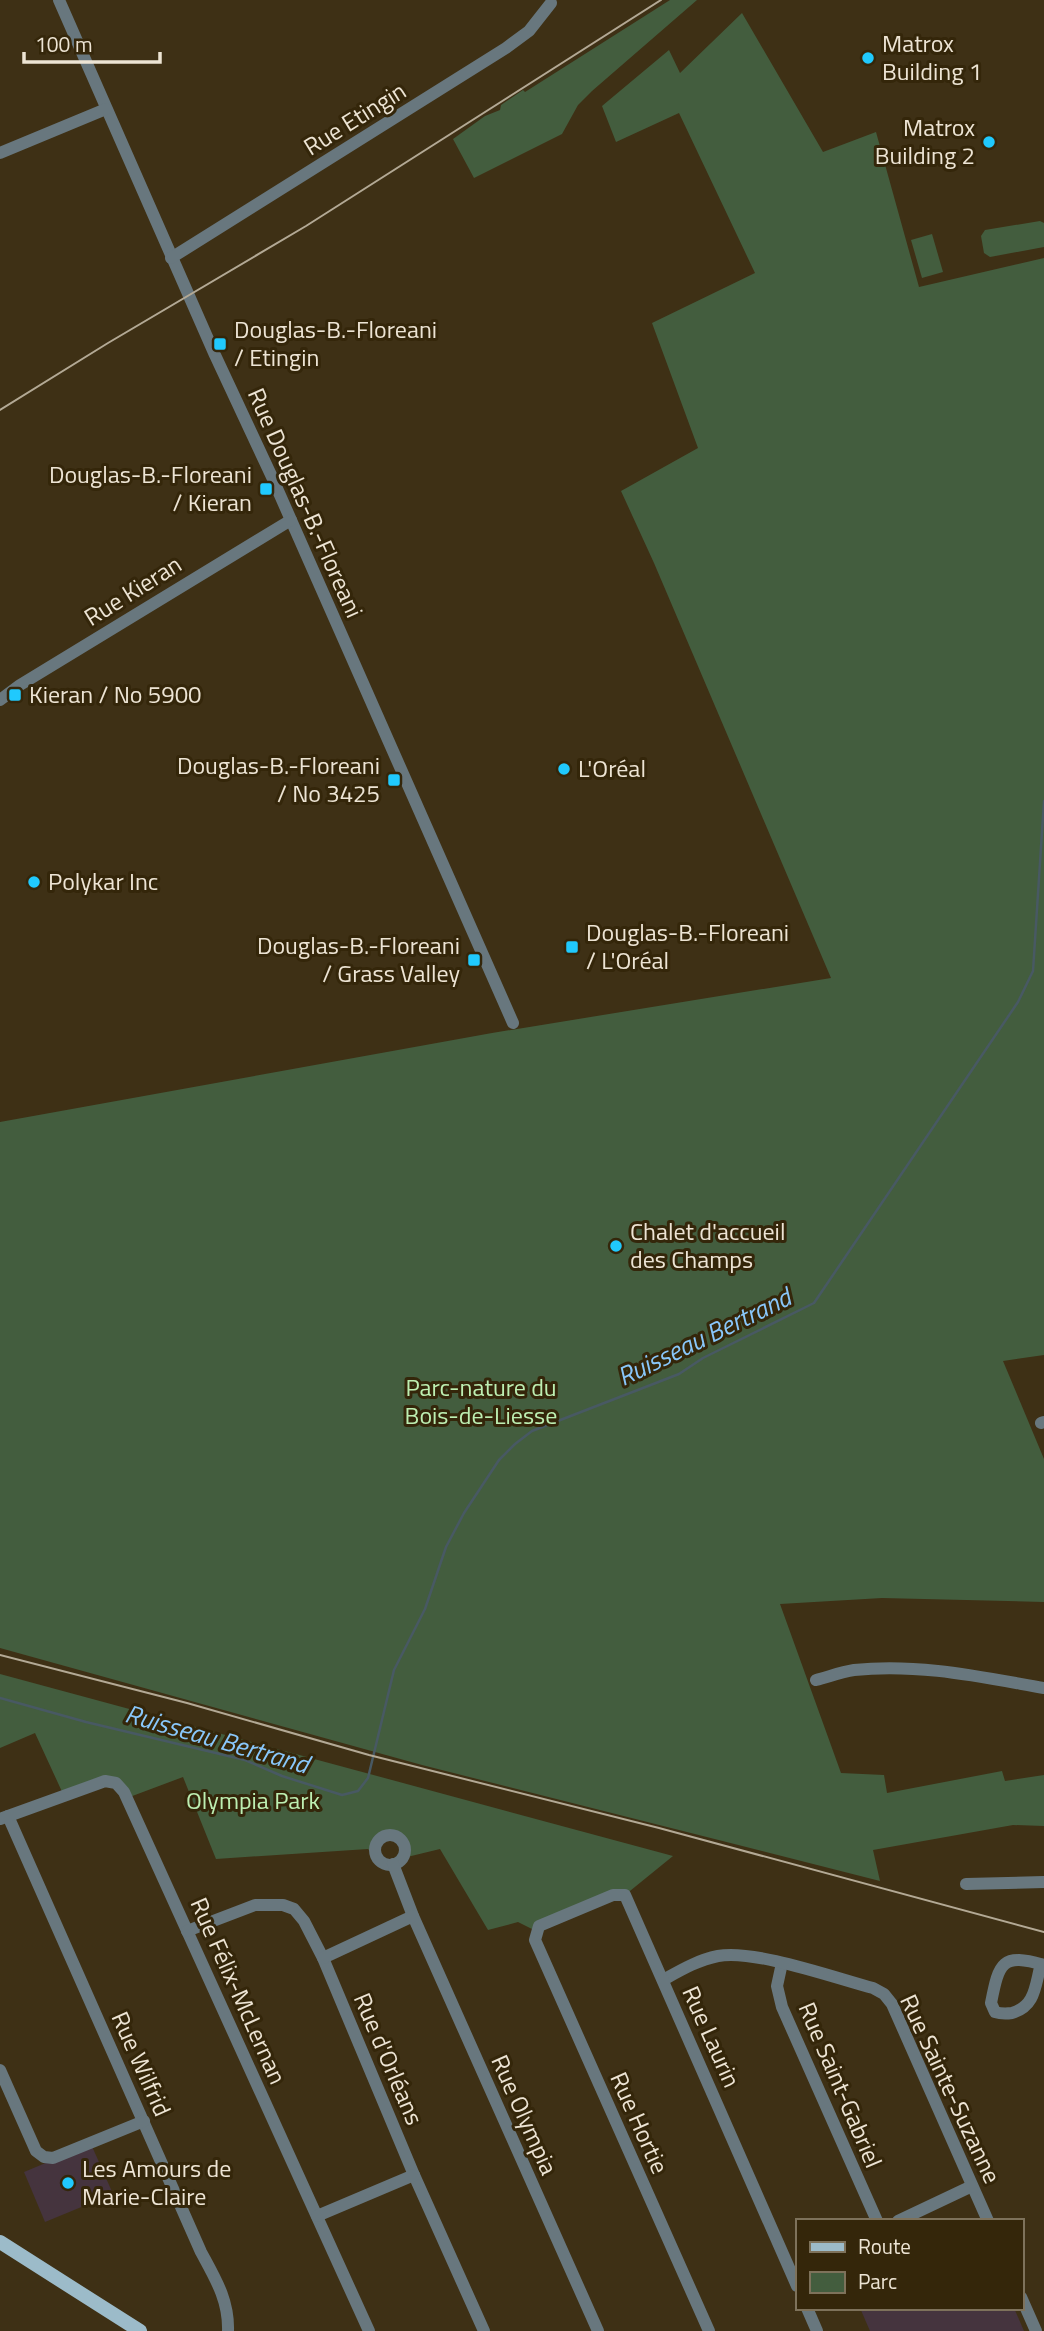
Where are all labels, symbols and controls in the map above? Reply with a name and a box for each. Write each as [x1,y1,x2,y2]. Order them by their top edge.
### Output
scale bar [24,21,161,65]
place label: Matrox Building 1 [882,25,982,89]
text: 100 m [35,28,92,60]
marker: Matrox Building 1 [860,50,876,66]
street label: Rue Etingin [296,72,413,164]
place label: Matrox Building 2 [875,109,975,173]
marker: Matrox Building 2 [981,134,997,150]
place label: Douglas-B.-Floreani / Etingin [234,311,437,375]
marker: Douglas-B.-Floreani / Etingin [212,336,228,352]
street label: Rue Douglas-B.-Floreani [239,382,373,623]
place label: Douglas-B.-Floreani / Kieran [49,456,252,520]
marker: Douglas-B.-Floreani / Kieran [258,481,274,497]
street label: Rue Kieran [77,546,188,634]
place label: Kieran / No 5900 [29,676,202,712]
marker: Kieran / No 5900 [7,687,23,703]
place label: Douglas-B.-Floreani / No 3425 [177,747,380,811]
place label: L'Oréal [578,750,646,786]
marker: L'Oréal [556,761,572,777]
marker: Douglas-B.-Floreani / No 3425 [386,772,402,788]
place label: Polykar Inc [48,863,158,899]
marker: Polykar Inc [26,874,42,890]
place label: Douglas-B.-Floreani / L'Oréal [586,914,789,978]
place label: Douglas-B.-Floreani / Grass Valley [257,927,460,991]
marker: Douglas-B.-Floreani / L'Oréal [564,939,580,955]
marker: Douglas-B.-Floreani / Grass Valley [466,952,482,968]
place label: Chalet d'accueil des Champs [630,1213,785,1277]
marker: Chalet d'accueil des Champs [608,1238,624,1254]
water label: Ruisseau Bertrand [610,1276,800,1396]
park label: Parc-nature du Bois-de-Liesse [405,1369,557,1433]
water label: Ruisseau Bertrand [121,1694,316,1784]
park label: Olympia Park [186,1782,321,1818]
street label: Rue Félix-McLernan [182,1892,296,2090]
street label: Rue Laurin [674,1980,750,2093]
street label: Rue d'Orléans [345,1987,433,2130]
street label: Rue Sainte-Suzanne [891,1988,1011,2189]
street label: Rue Saint-Gabriel [790,1996,892,2173]
street label: Rue Wilfrid [103,2006,181,2122]
street label: Rue Olympia [482,2049,567,2180]
street label: Rue Hortie [602,2066,678,2179]
place label: Les Amours de Marie-Claire [82,2150,231,2214]
marker: Les Amours de Marie-Claire [60,2175,76,2191]
legend [796,2219,1023,2310]
text: Route [858,2230,911,2262]
text: Parc [858,2265,897,2297]

